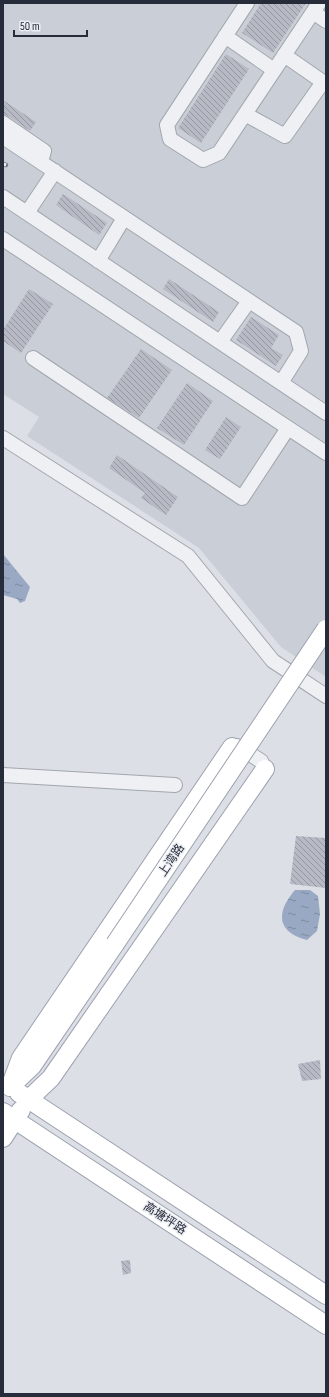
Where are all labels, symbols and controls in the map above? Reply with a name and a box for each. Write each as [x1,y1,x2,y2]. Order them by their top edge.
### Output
scale bar [14,12,87,38]
text: 50 m [20,19,40,34]
street label: 上湾路 [155,841,188,879]
street label: 高塘坪路 [141,1199,189,1238]

